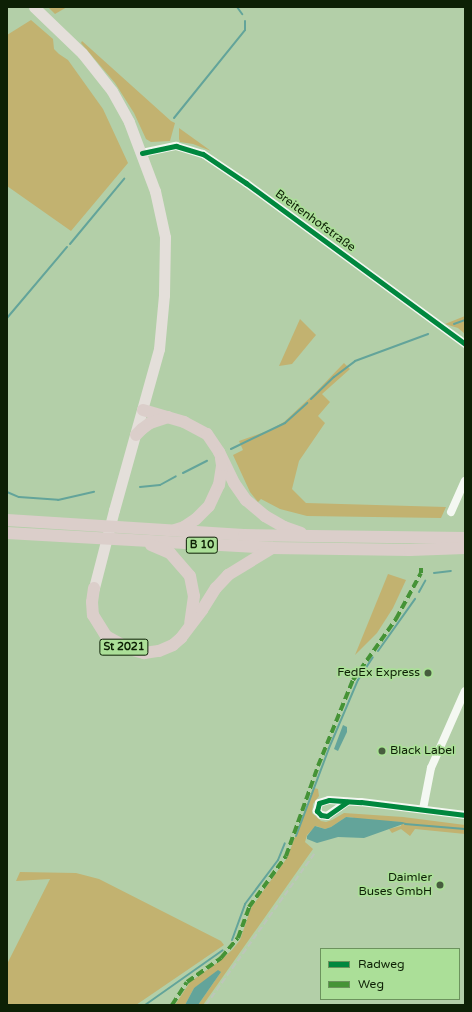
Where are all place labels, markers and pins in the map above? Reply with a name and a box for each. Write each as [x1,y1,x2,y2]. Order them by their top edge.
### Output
place label: FedEx Express [337,666,420,680]
marker: FedEx Express [423,668,433,678]
place label: Black Label [390,744,455,758]
marker: Black Label [377,746,387,756]
place label: Daimler Buses GmbH [358,871,432,899]
marker: Daimler Buses GmbH [435,880,445,890]

